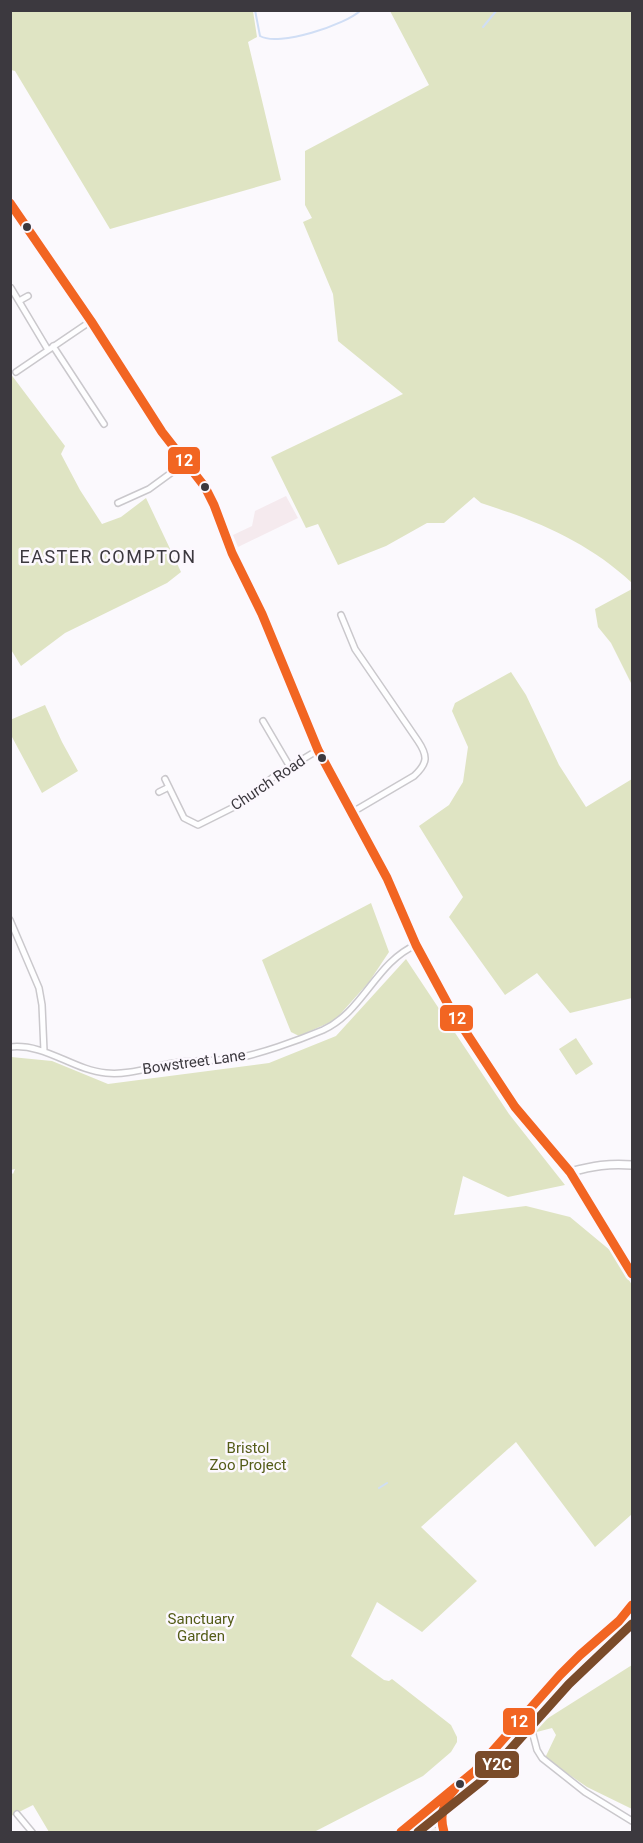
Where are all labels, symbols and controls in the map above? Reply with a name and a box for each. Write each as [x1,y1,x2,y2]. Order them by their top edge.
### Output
unlabelled marker [21,221,33,233]
line badge: 12 [167,446,201,475]
text: 12 [175,451,193,470]
unlabelled marker [199,481,211,493]
district label: EASTER COMPTON [19,546,197,567]
street label: Church Road [228,752,308,814]
unlabelled marker [316,752,328,764]
line badge: 12 [439,1004,474,1032]
text: 12 [448,1009,466,1028]
street label: Bowstreet Lane [141,1046,247,1078]
park label: Bristol Zoo Project [210,1439,287,1474]
park label: Sanctuary Garden [168,1610,234,1645]
line badge: 12 [502,1707,536,1736]
text: 12 [510,1712,528,1731]
line badge: Y2C [474,1750,520,1779]
text: Y2C [482,1755,512,1774]
unlabelled marker [454,1778,466,1790]

